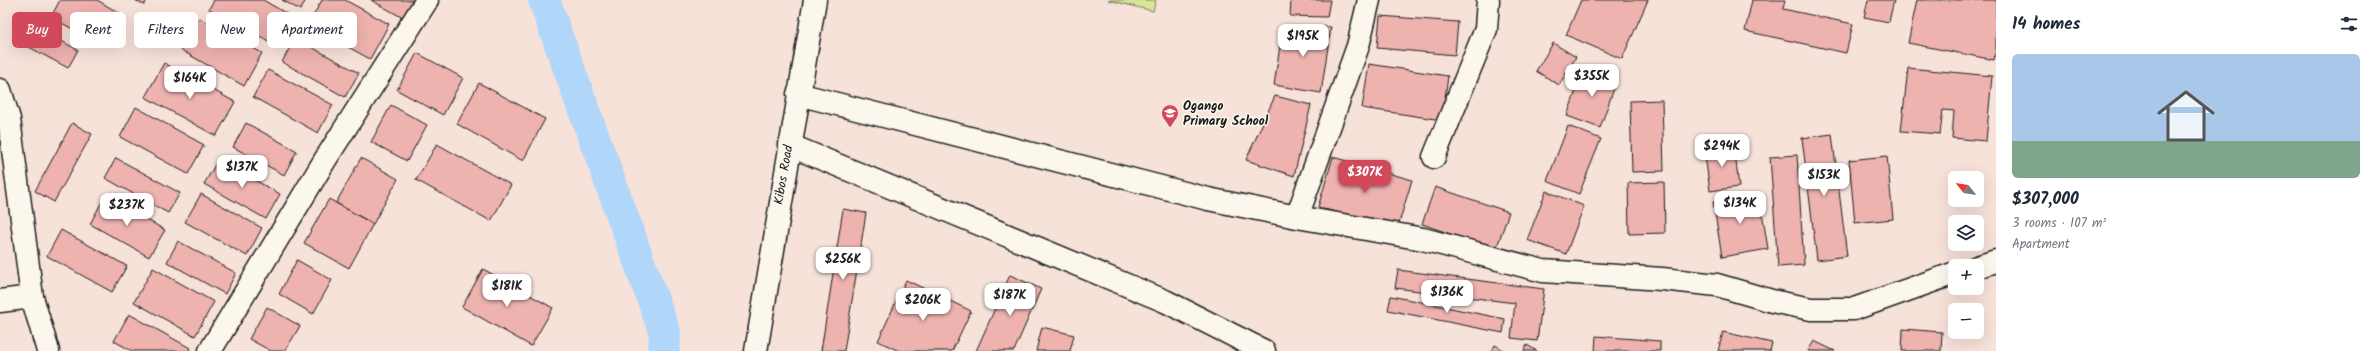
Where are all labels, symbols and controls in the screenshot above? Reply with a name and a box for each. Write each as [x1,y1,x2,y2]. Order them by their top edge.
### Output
text: 14 homes [2012,11,2080,38]
chip: Buy [12,12,62,48]
chip: Rent [70,12,126,48]
chip: Filters [134,12,198,48]
chip: New [206,12,259,48]
chip: Apartment [267,12,357,48]
icon: filters [2338,13,2360,35]
pin: $195K [1275,24,1331,58]
text: $195K [1287,26,1319,47]
pin: $355K [1564,64,1620,98]
pin: $164K [162,66,218,100]
text: $355K [1574,66,1610,87]
text: $164K [173,68,207,89]
icon: home [2150,80,2222,152]
place label: Ogango Primary School [1183,96,1269,132]
school or university icon: Ogango Primary School [1160,103,1180,128]
pin: $294K [1694,134,1750,168]
text: $294K [1704,136,1740,157]
street label: Kibos Road [768,143,800,207]
pin: $137K [214,155,270,189]
text: $137K [226,157,258,178]
pin: $307K [1337,160,1393,194]
text: $307K [1347,162,1383,183]
pin: $153K [1796,163,1852,197]
text: $153K [1807,165,1841,186]
north arrow [1948,171,1984,207]
map controls [1948,171,1984,339]
text: $307,000 [2012,186,2079,213]
pin: $134K [1712,191,1768,225]
pin: $237K [99,193,155,227]
text: $134K [1723,193,1757,214]
text: $237K [109,195,145,216]
text: 3 rooms · 107 m² [2012,213,2106,234]
button: layers [1948,215,1984,251]
text: Apartment [2012,234,2070,255]
pin: $256K [815,247,871,281]
text: $256K [825,249,861,270]
button: + [1948,259,1984,295]
pin: $181K [479,274,535,308]
text: $181K [491,276,523,297]
pin: $136K [1419,280,1475,314]
text: $136K [1430,282,1464,303]
pin: $187K [982,283,1038,317]
text: $187K [993,285,1027,306]
pin: $206K [895,288,951,322]
text: $206K [905,290,941,311]
button: − [1948,303,1984,339]

